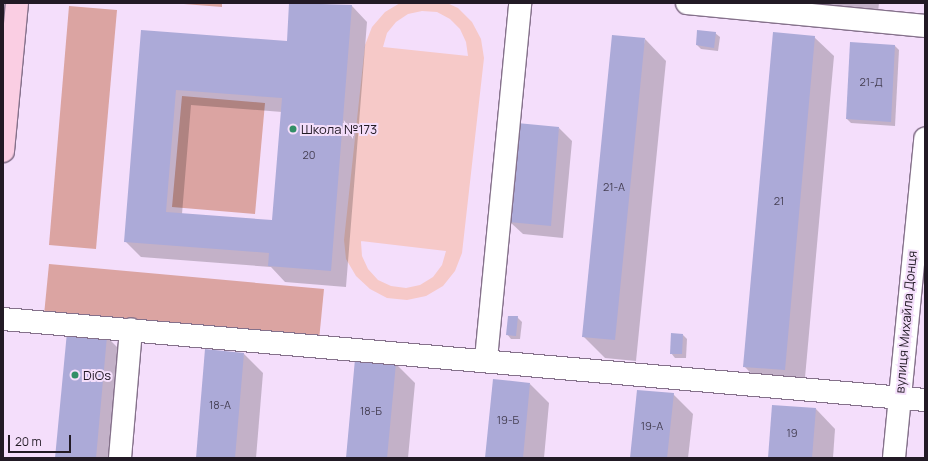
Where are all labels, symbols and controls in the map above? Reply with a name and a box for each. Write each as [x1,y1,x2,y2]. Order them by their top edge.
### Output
house number: 21-Д [859,75,883,89]
place label: Школа №173 [301,121,377,137]
marker: Школа №173 [288,124,298,134]
house number: 20 [303,148,315,162]
house number: 21-А [603,180,625,194]
house number: 21 [774,194,784,208]
street label: вулиця Михайла Донця [892,250,920,394]
place label: DiOs [83,367,111,383]
marker: DiOs [70,370,80,380]
house number: 18-А [209,398,231,412]
house number: 18-Б [360,404,382,418]
house number: 19-Б [497,413,519,427]
house number: 19-А [641,419,663,433]
house number: 19 [786,426,798,440]
scale bar [10,427,73,453]
text: 20 m [15,433,42,450]

